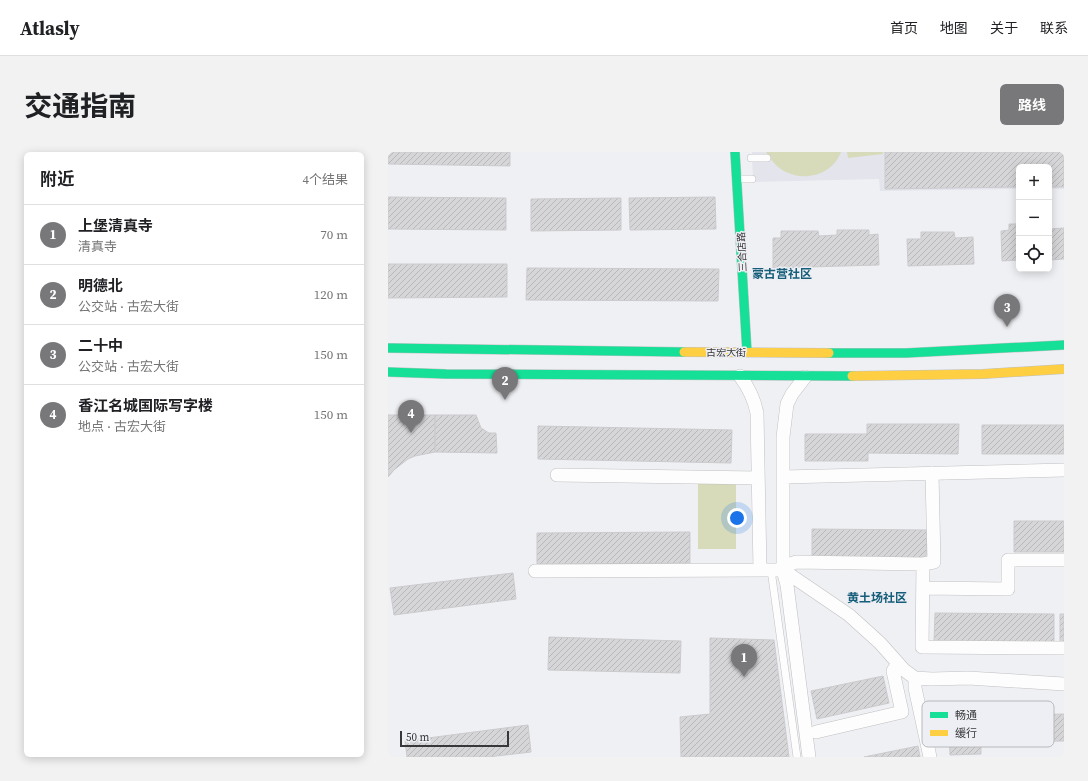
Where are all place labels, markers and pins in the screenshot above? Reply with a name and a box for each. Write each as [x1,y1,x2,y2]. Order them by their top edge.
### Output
pin: 3 [994,294,1020,327]
pin: 2 [492,367,518,400]
pin: 4 [398,400,424,433]
pin: 1 [731,644,757,677]

